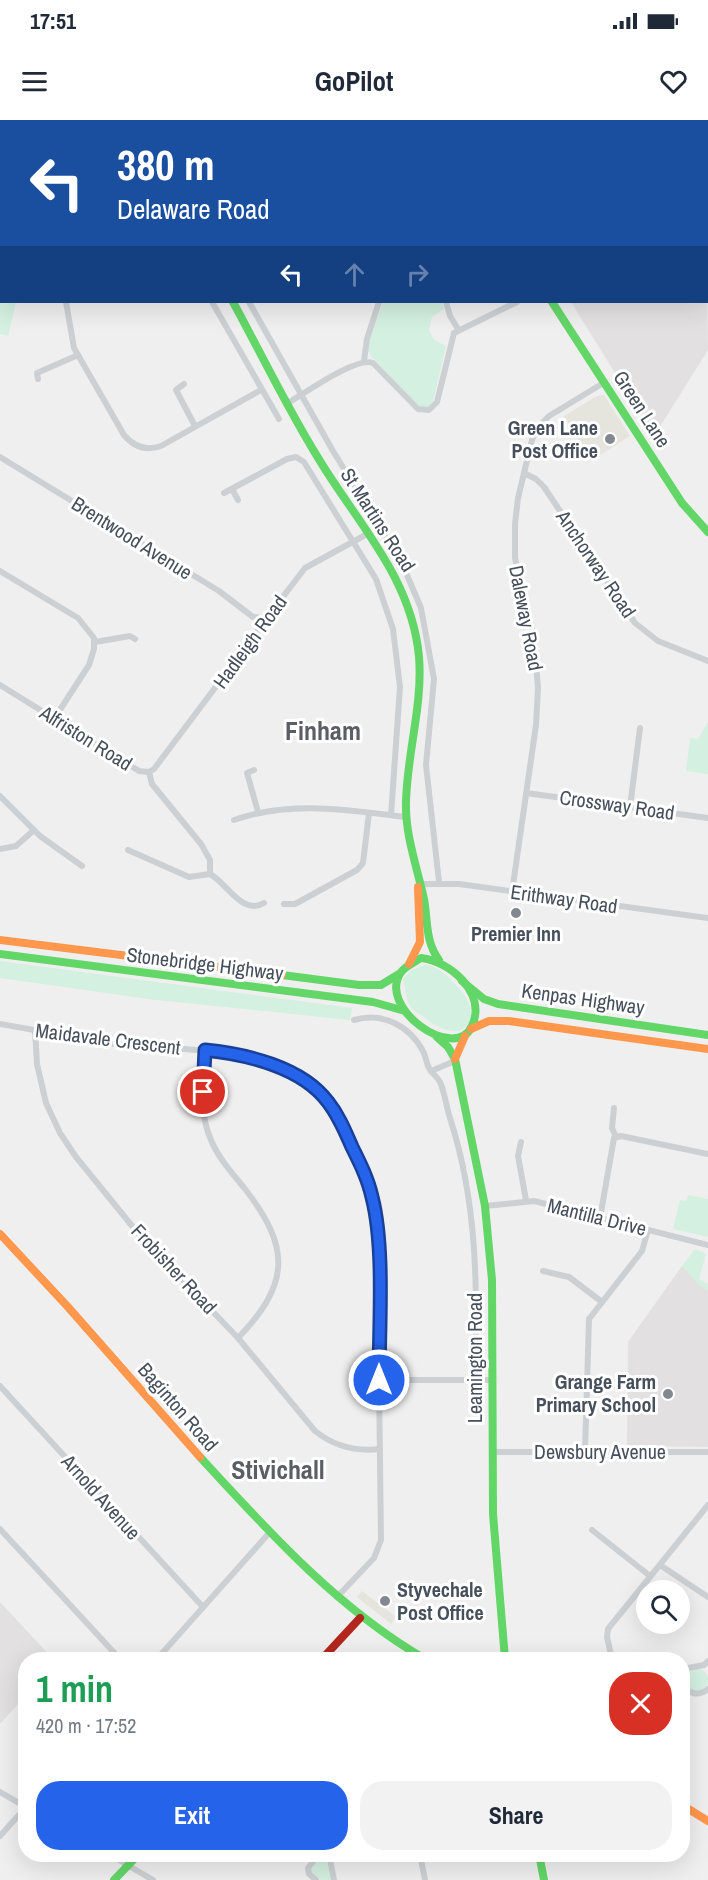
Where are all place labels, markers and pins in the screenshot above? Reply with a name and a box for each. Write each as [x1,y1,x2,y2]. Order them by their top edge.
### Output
place label: Green Lane Post Office [508,414,598,464]
marker: Green Lane Post Office [603,432,617,446]
marker: Premier Inn [509,906,523,920]
place label: Premier Inn [471,920,561,947]
pin [177,1066,228,1117]
place label: Grange Farm Primary School [536,1368,656,1418]
marker: Grange Farm Primary School [661,1387,675,1401]
place label: Styvechale Post Office [397,1576,484,1626]
marker: Styvechale Post Office [378,1594,392,1608]

